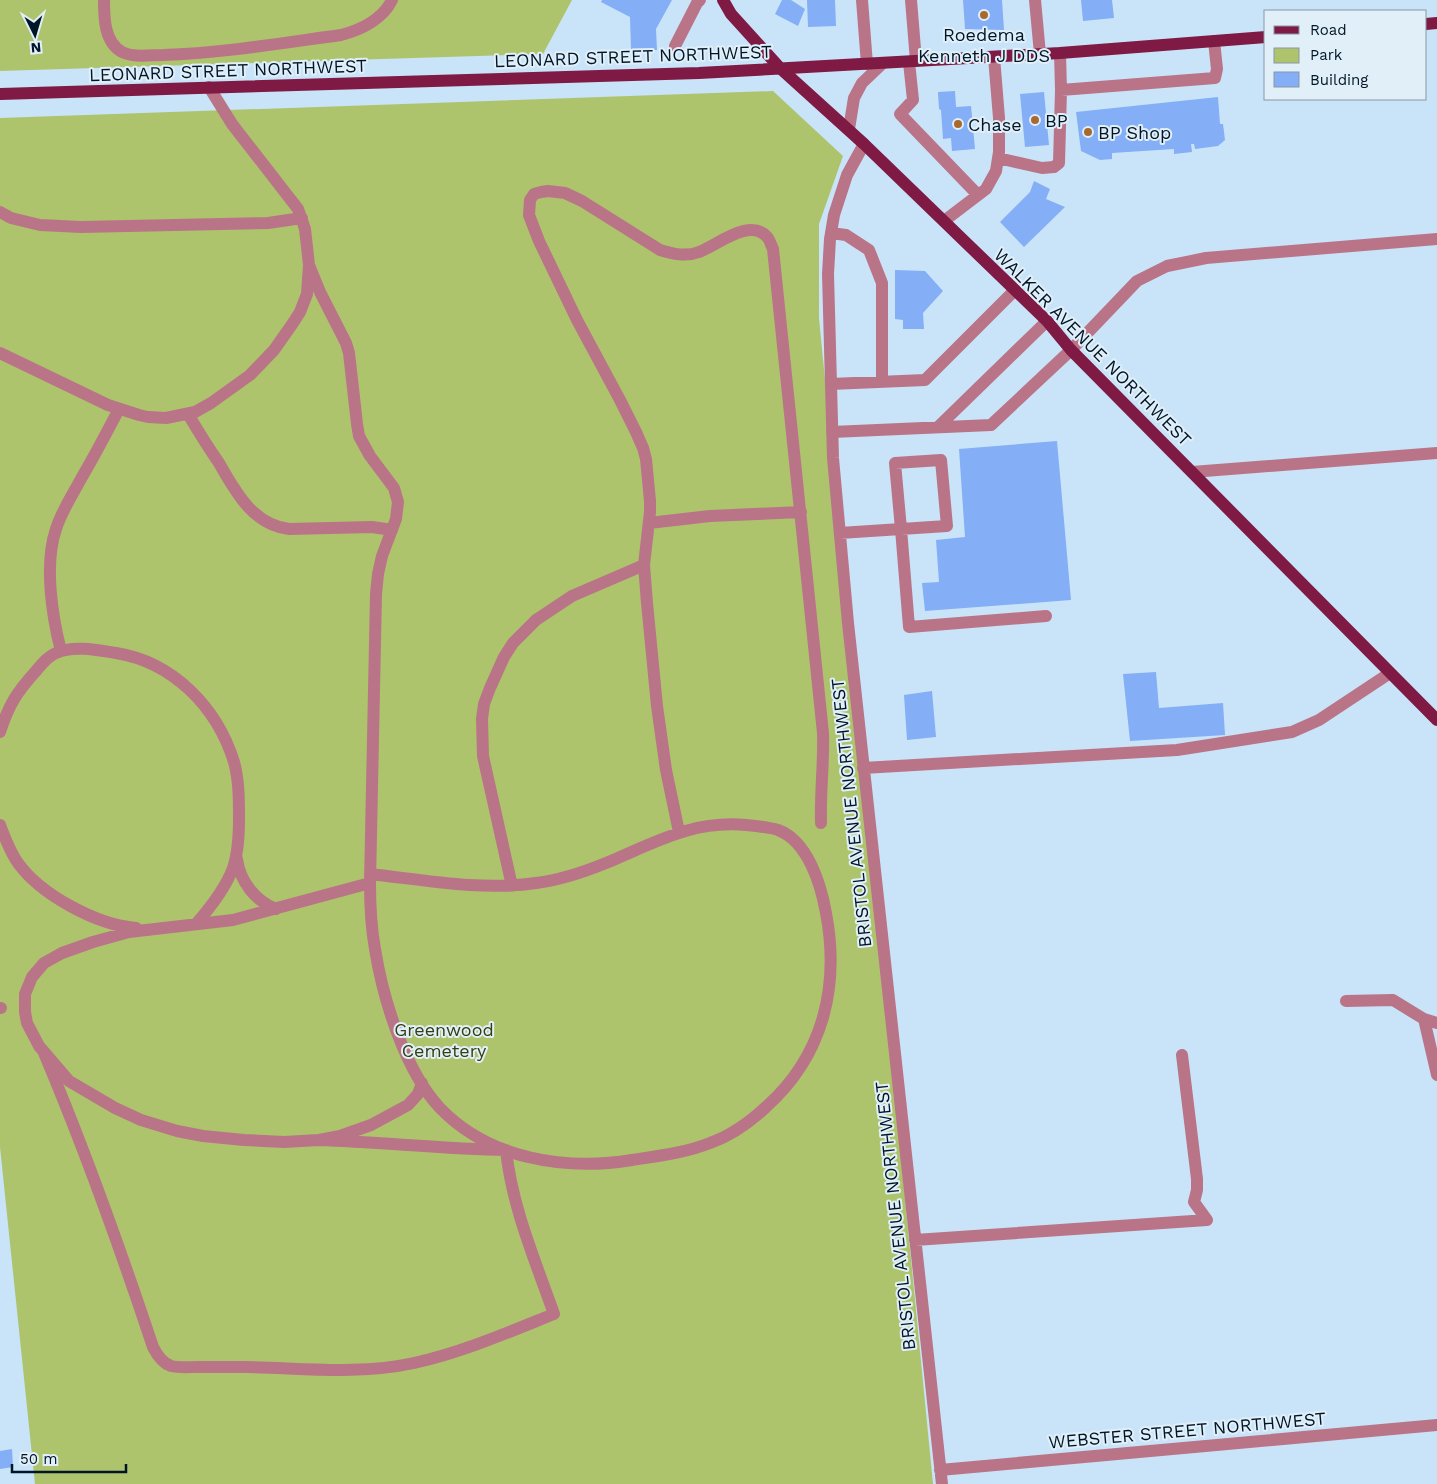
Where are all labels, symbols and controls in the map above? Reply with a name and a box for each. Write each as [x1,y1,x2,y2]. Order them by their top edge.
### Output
marker: Roedema Kenneth J DDS [978,9,990,21]
north arrow [10,10,60,60]
legend [1264,10,1427,100]
text: Road [1310,21,1347,39]
place label: Roedema Kenneth J DDS [918,24,1050,66]
text: N [30,40,42,56]
street label: LEONARD STREET NORTHWEST [494,41,772,71]
text: Park [1310,46,1343,64]
street label: LEONARD STREET NORTHWEST [89,55,367,85]
text: Building [1310,71,1368,89]
place label: BP [1045,110,1068,131]
place label: Chase [968,114,1022,135]
marker: BP [1029,114,1041,126]
marker: Chase [952,118,964,130]
place label: BP Shop [1098,122,1171,143]
marker: BP Shop [1082,126,1094,138]
street label: WALKER AVENUE NORTHWEST [990,244,1196,450]
street label: BRISTOL AVENUE NORTHWEST [826,677,876,948]
park label: Greenwood Cemetery [394,1019,494,1061]
street label: BRISTOL AVENUE NORTHWEST [870,1080,920,1351]
street label: WEBSTER STREET NORTHWEST [1047,1407,1327,1453]
scale bar [12,1442,126,1474]
text: 50 m [20,1450,57,1468]

